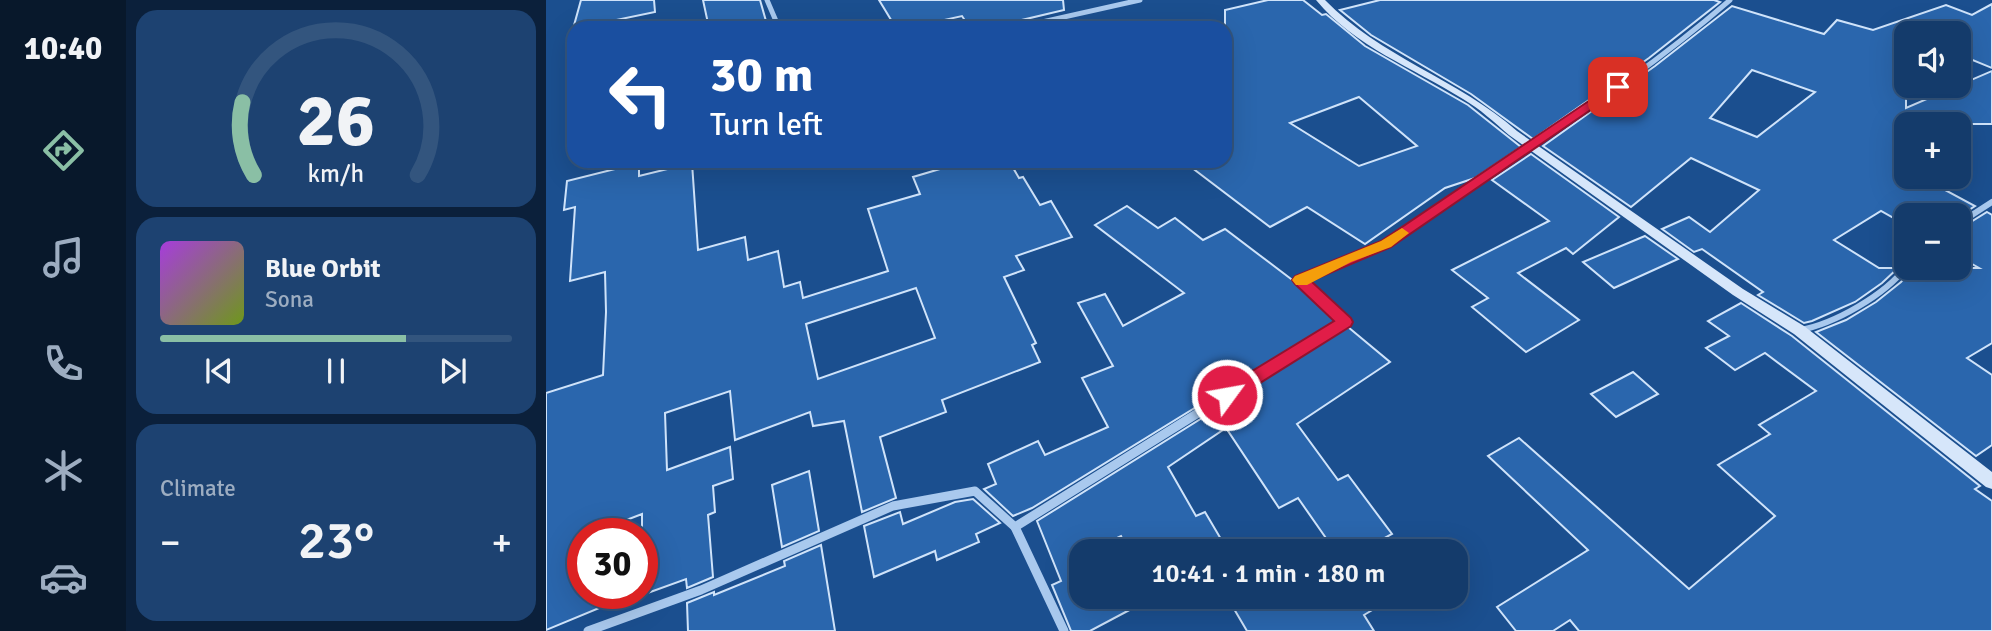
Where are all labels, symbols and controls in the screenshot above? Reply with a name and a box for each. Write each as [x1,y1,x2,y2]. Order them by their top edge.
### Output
map controls [1894,21,1971,280]
button: sound [1894,21,1971,98]
text: 10:40 [24,29,102,68]
text: 30 m [710,45,813,105]
icon: left [595,49,686,140]
pin [1588,57,1648,117]
icon: arrive [1599,68,1637,106]
text: 26 [297,77,375,166]
text: Turn left [710,105,823,144]
button: + [1894,112,1971,189]
icon: directions [39,126,88,175]
text: km/h [308,157,364,188]
button: − [1894,203,1971,280]
icon: music [39,233,88,282]
text: Blue Orbit [265,253,381,285]
text: Sona [265,285,314,314]
icon: phone [39,339,88,388]
icon: previous [200,352,238,390]
icon: pause [317,352,355,390]
icon: next [434,352,472,390]
position arrow [1190,358,1264,432]
icon: climate [39,446,88,495]
text: Climate [160,474,236,503]
text: 23° [298,509,374,573]
speed limit sign: 30 [567,518,658,609]
text: − [160,519,181,566]
text: + [491,519,512,566]
icon: car [39,553,88,602]
text: 10:41 · 1 min · 180 m [1152,558,1385,590]

